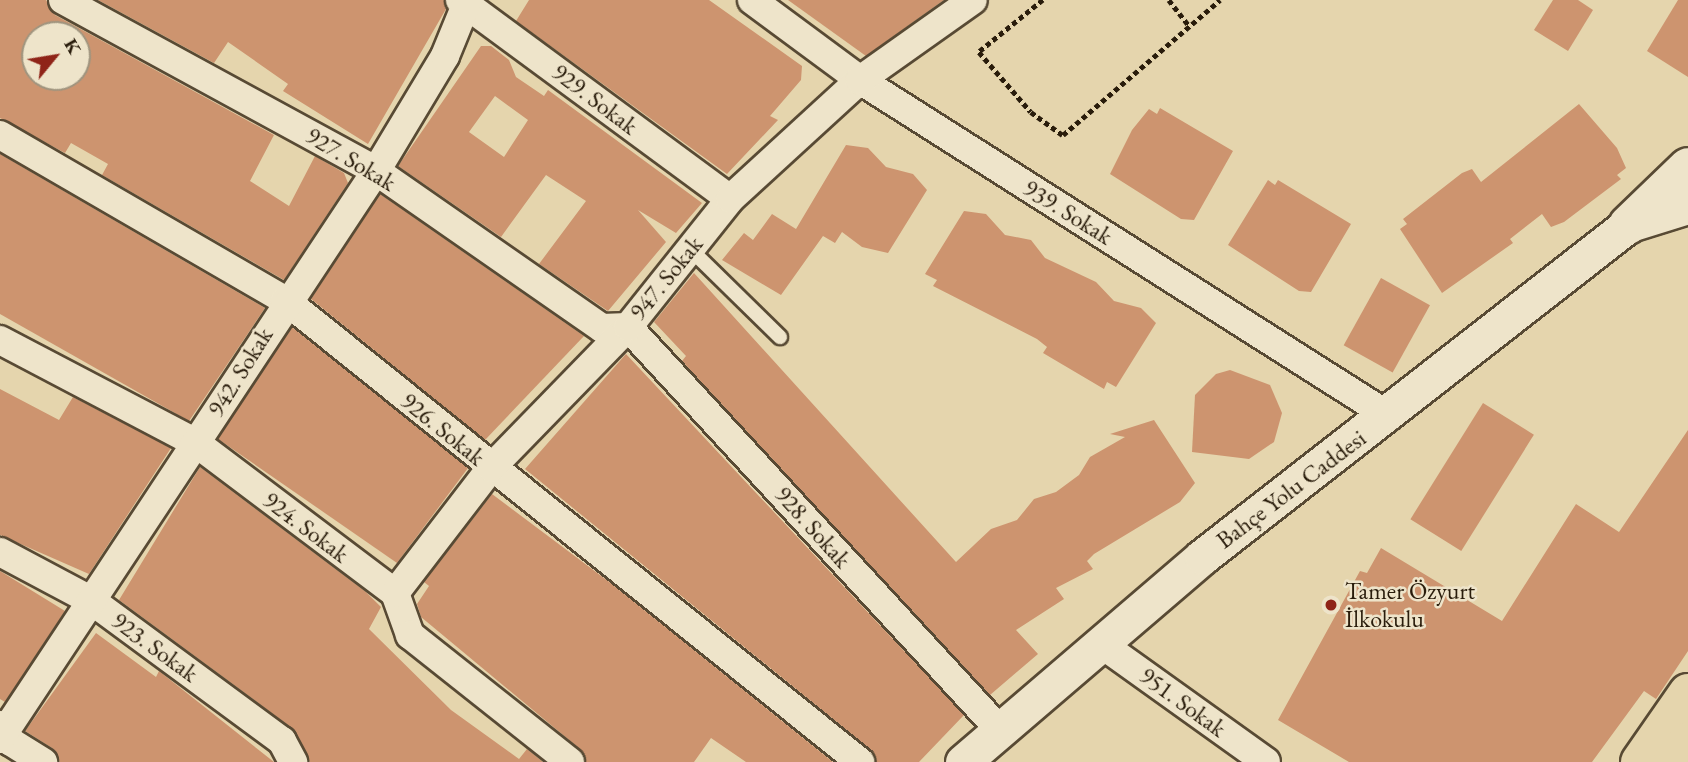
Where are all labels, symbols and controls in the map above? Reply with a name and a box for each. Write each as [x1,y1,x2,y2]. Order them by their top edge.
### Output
north arrow [21,21,91,91]
text: K [58,34,87,59]
street label: 929. Sokak [547,58,643,140]
street label: 927. Sokak [301,121,401,197]
street label: 939. Sokak [1018,173,1118,251]
street label: 947. Sokak [623,230,709,326]
street label: 942. Sokak [201,322,279,422]
street label: 926. Sokak [395,386,491,472]
street label: Bahçe Yolu Caddesi [1211,423,1371,555]
street label: 928. Sokak [769,480,857,574]
street label: 924. Sokak [258,486,354,568]
place label: Tamer Özyurt İlkokulu [1345,577,1475,633]
marker: Tamer Özyurt İlkokulu [1323,597,1339,613]
street label: 923. Sokak [106,606,204,688]
street label: 951. Sokak [1134,661,1232,743]

